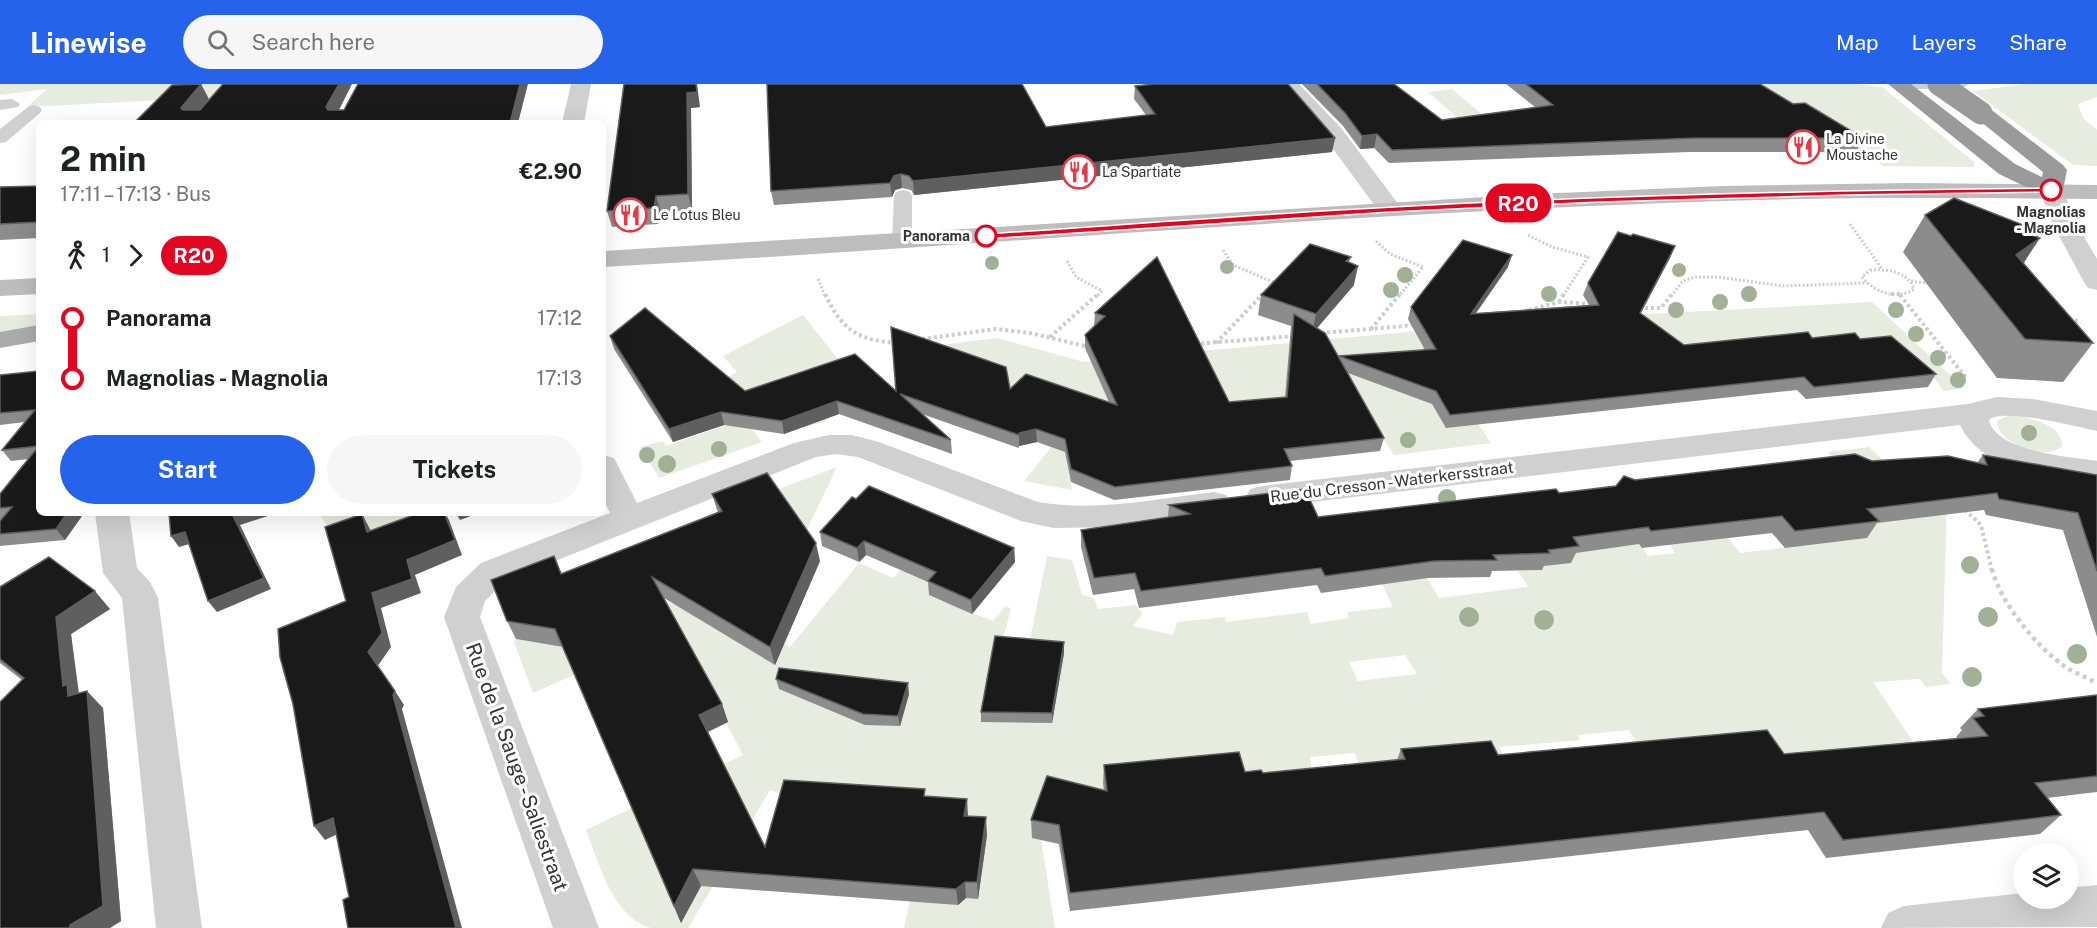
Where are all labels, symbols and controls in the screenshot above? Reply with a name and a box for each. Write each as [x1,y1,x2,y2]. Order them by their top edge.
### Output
search box [183,15,603,69]
text: Linewise [30,26,147,59]
icon: search [204,26,237,59]
text: Search here [252,29,375,55]
text: Map [1836,30,1879,55]
text: Layers [1912,30,1976,55]
text: Share [2009,30,2067,55]
restaurant icon: La Divine Moustache [1785,129,1821,165]
place label: La Divine Moustache [1826,131,1898,163]
text: 2 min [60,140,146,178]
restaurant icon: La Spartiate [1061,154,1097,190]
text: €2.90 [519,158,582,184]
place label: La Spartiate [1102,164,1181,180]
marker: Magnolias - Magnolia [2040,179,2062,201]
text: 17:11 – 17:13 · Bus [60,182,211,206]
line badge: R20 [1484,184,1552,222]
text: R20 [1497,191,1539,216]
restaurant icon: Le Lotus Bleu [612,197,648,233]
place label: Magnolias - Magnolia [2016,204,2086,236]
place label: Le Lotus Bleu [653,207,741,223]
marker: Panorama [975,225,997,247]
place label: Panorama [903,228,970,244]
icon: walk [60,239,93,272]
icon: forward [119,239,152,272]
text: 1 [102,243,110,267]
text: R20 [173,243,215,268]
text: Panorama [106,305,212,331]
text: 17:12 [537,306,582,330]
text: Magnolias - Magnolia [106,365,328,391]
text: 17:13 [537,366,582,390]
button: Start [60,435,315,504]
button: Tickets [327,435,582,504]
street label: Rue du Cresson - Waterkersstraat [1269,458,1515,506]
street label: Rue de la Sauge - Saliestraat [461,639,573,895]
map controls [2013,843,2079,909]
button: layers [2013,843,2079,909]

